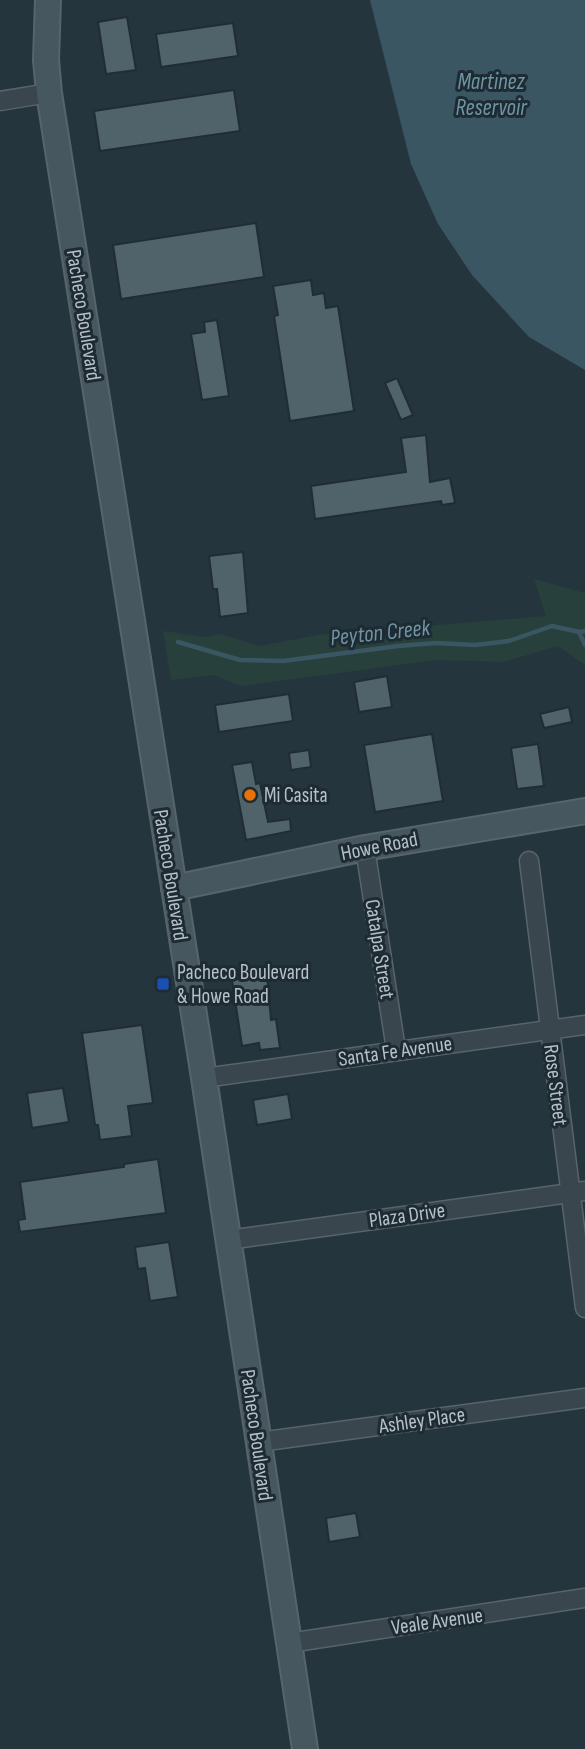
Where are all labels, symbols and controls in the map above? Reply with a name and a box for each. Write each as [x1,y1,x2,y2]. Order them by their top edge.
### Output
water label: Martinez Reservoir [455,68,528,122]
street label: Pacheco Boulevard [61,248,106,382]
water label: Peyton Creek [329,614,433,652]
place label: Mi Casita [264,783,327,808]
marker: Mi Casita [242,787,258,803]
street label: Pacheco Boulevard [148,808,193,942]
street label: Howe Road [339,827,420,866]
street label: Catalpa Street [359,897,400,1001]
place label: Pacheco Boulevard & Howe Road [177,960,309,1009]
marker: Pacheco Boulevard & Howe Road [155,976,171,992]
street label: Santa Fe Avenue [337,1031,454,1072]
street label: Rose Street [538,1043,573,1127]
street label: Plaza Drive [367,1198,447,1233]
street label: Pacheco Boulevard [235,1368,278,1502]
street label: Ashley Place [376,1402,467,1439]
street label: Veale Avenue [390,1603,485,1640]

